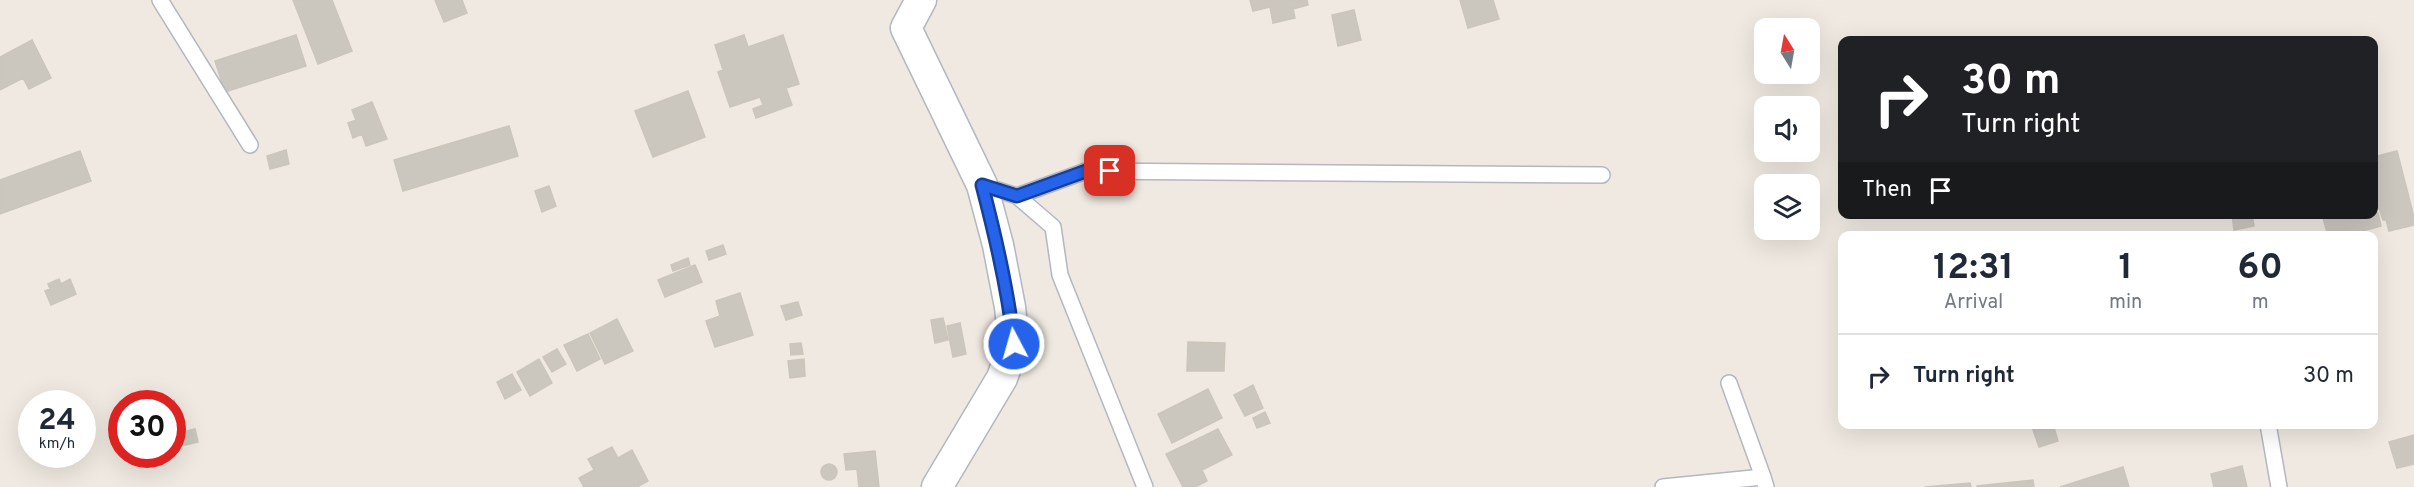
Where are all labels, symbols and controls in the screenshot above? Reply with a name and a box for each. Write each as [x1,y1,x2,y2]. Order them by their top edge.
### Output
north arrow [1754,18,1820,84]
map controls [1754,18,1820,240]
text: 30 m [1961,56,2060,109]
icon: right [1862,60,1940,138]
button: sound [1754,96,1820,162]
text: Turn right [1961,108,2080,142]
pin [1084,145,1135,196]
icon: arrive [1093,154,1126,187]
button: layers [1754,174,1820,240]
icon: arrive [1924,174,1957,207]
text: Then [1862,177,1912,204]
text: 12:31 [1933,246,2014,292]
text: 1 [2118,246,2133,292]
text: 60 [2237,246,2283,292]
text: Arrival [1944,290,2003,316]
text: min [2109,290,2142,316]
text: m [2252,290,2269,316]
position arrow [982,312,1046,376]
icon: right [1862,360,1895,393]
text: Turn right [1913,363,2015,390]
text: 30 m [2303,363,2354,390]
speed limit sign: 30 [108,390,186,468]
text: 24 [38,403,76,440]
text: km/h [39,435,75,454]

